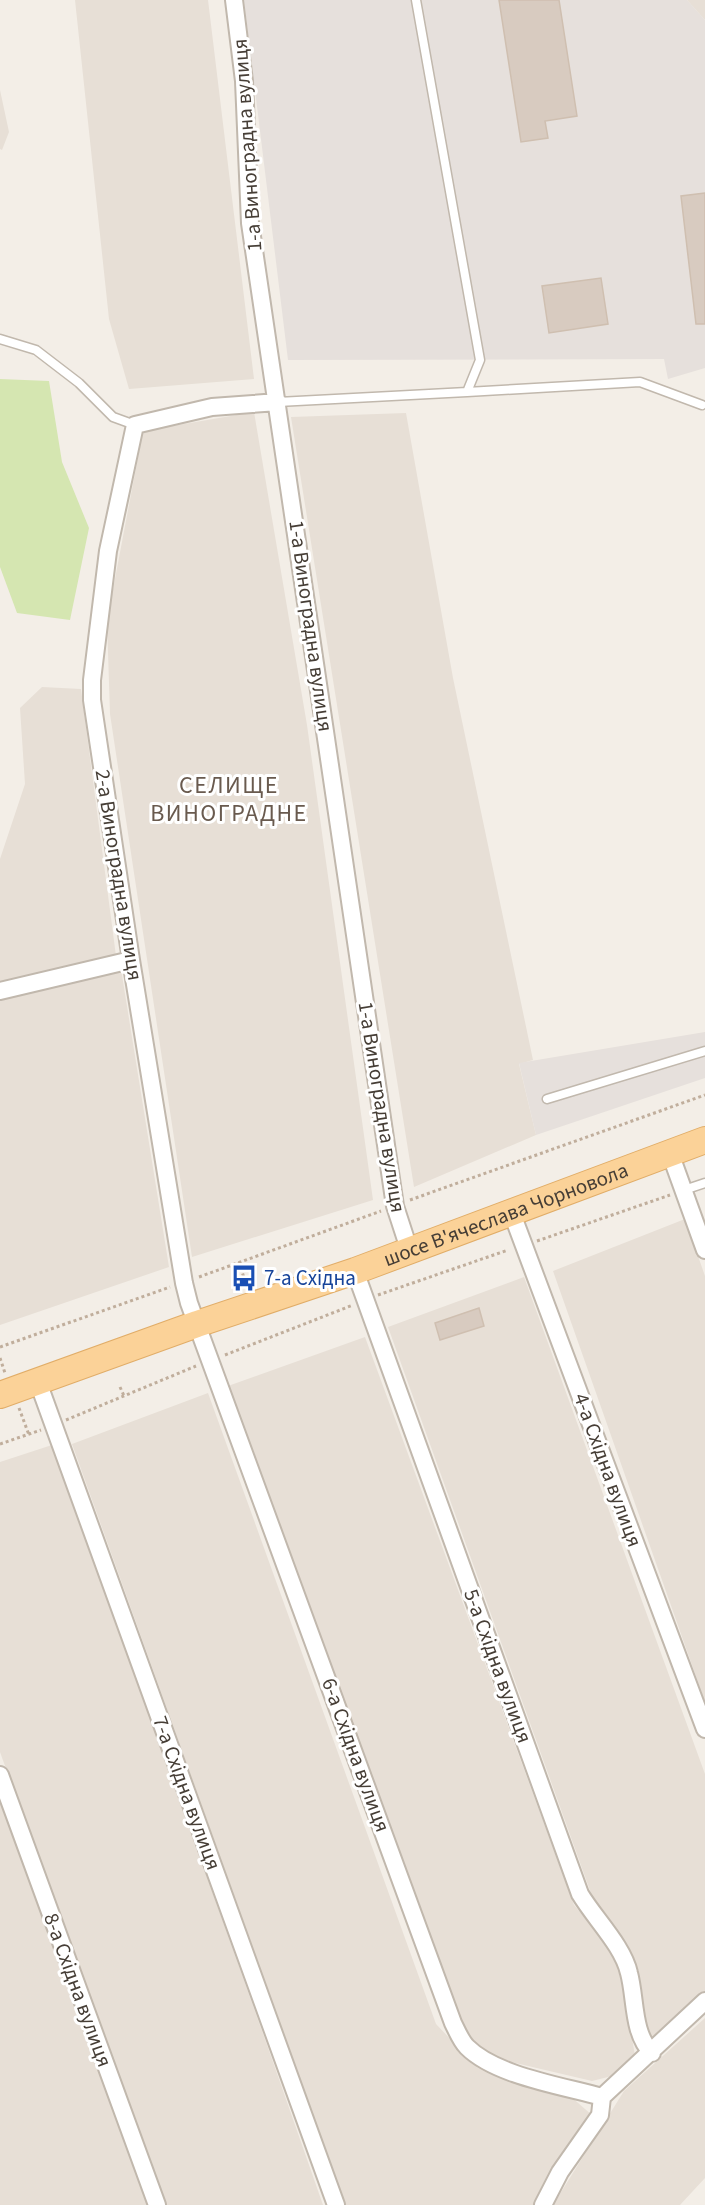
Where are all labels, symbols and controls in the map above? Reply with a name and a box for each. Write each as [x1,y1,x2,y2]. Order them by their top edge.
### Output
street label: 1-а Виноградна вулиця [225,38,269,252]
street label: 1-а Виноградна вулиця [281,518,341,734]
street label: 2-а Виноградна вулиця [87,767,151,983]
district label: СЕЛИЩЕ ВИНОГРАДНЕ [150,768,308,831]
street label: 1-а Виноградна вулиця [350,999,414,1215]
street label: шосе В'ячеслава Чорновола [379,1155,633,1274]
bus stop icon: 7-а Східна [229,1263,259,1293]
place label: 7-а Східна [264,1263,356,1293]
street label: 4-а Східна вулиця [566,1389,650,1551]
street label: 5-а Східна вулиця [456,1585,540,1747]
street label: 6-а Східна вулиця [314,1674,398,1836]
street label: 7-а Східна вулиця [145,1712,229,1874]
street label: 8-а Східна вулиця [36,1909,120,2071]

